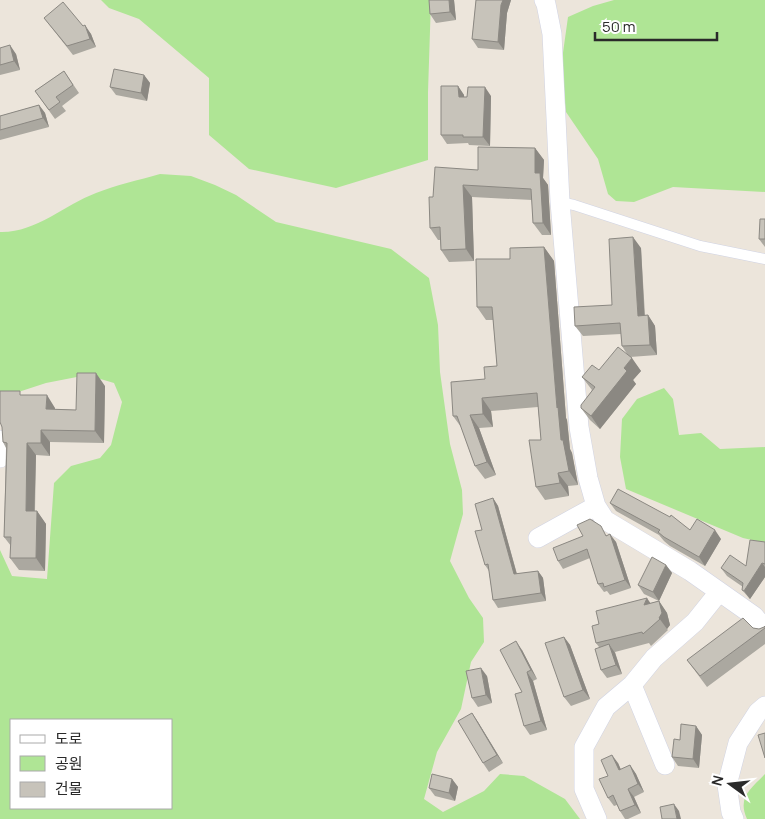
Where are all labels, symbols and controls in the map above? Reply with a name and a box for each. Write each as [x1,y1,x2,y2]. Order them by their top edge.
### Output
scale bar [595,10,718,42]
text: 50 m [602,16,636,37]
legend [10,719,172,809]
text: 도로 [55,728,83,749]
text: 공원 [55,753,83,774]
north arrow [705,759,755,809]
text: N [706,773,727,788]
text: 건물 [55,778,83,799]

